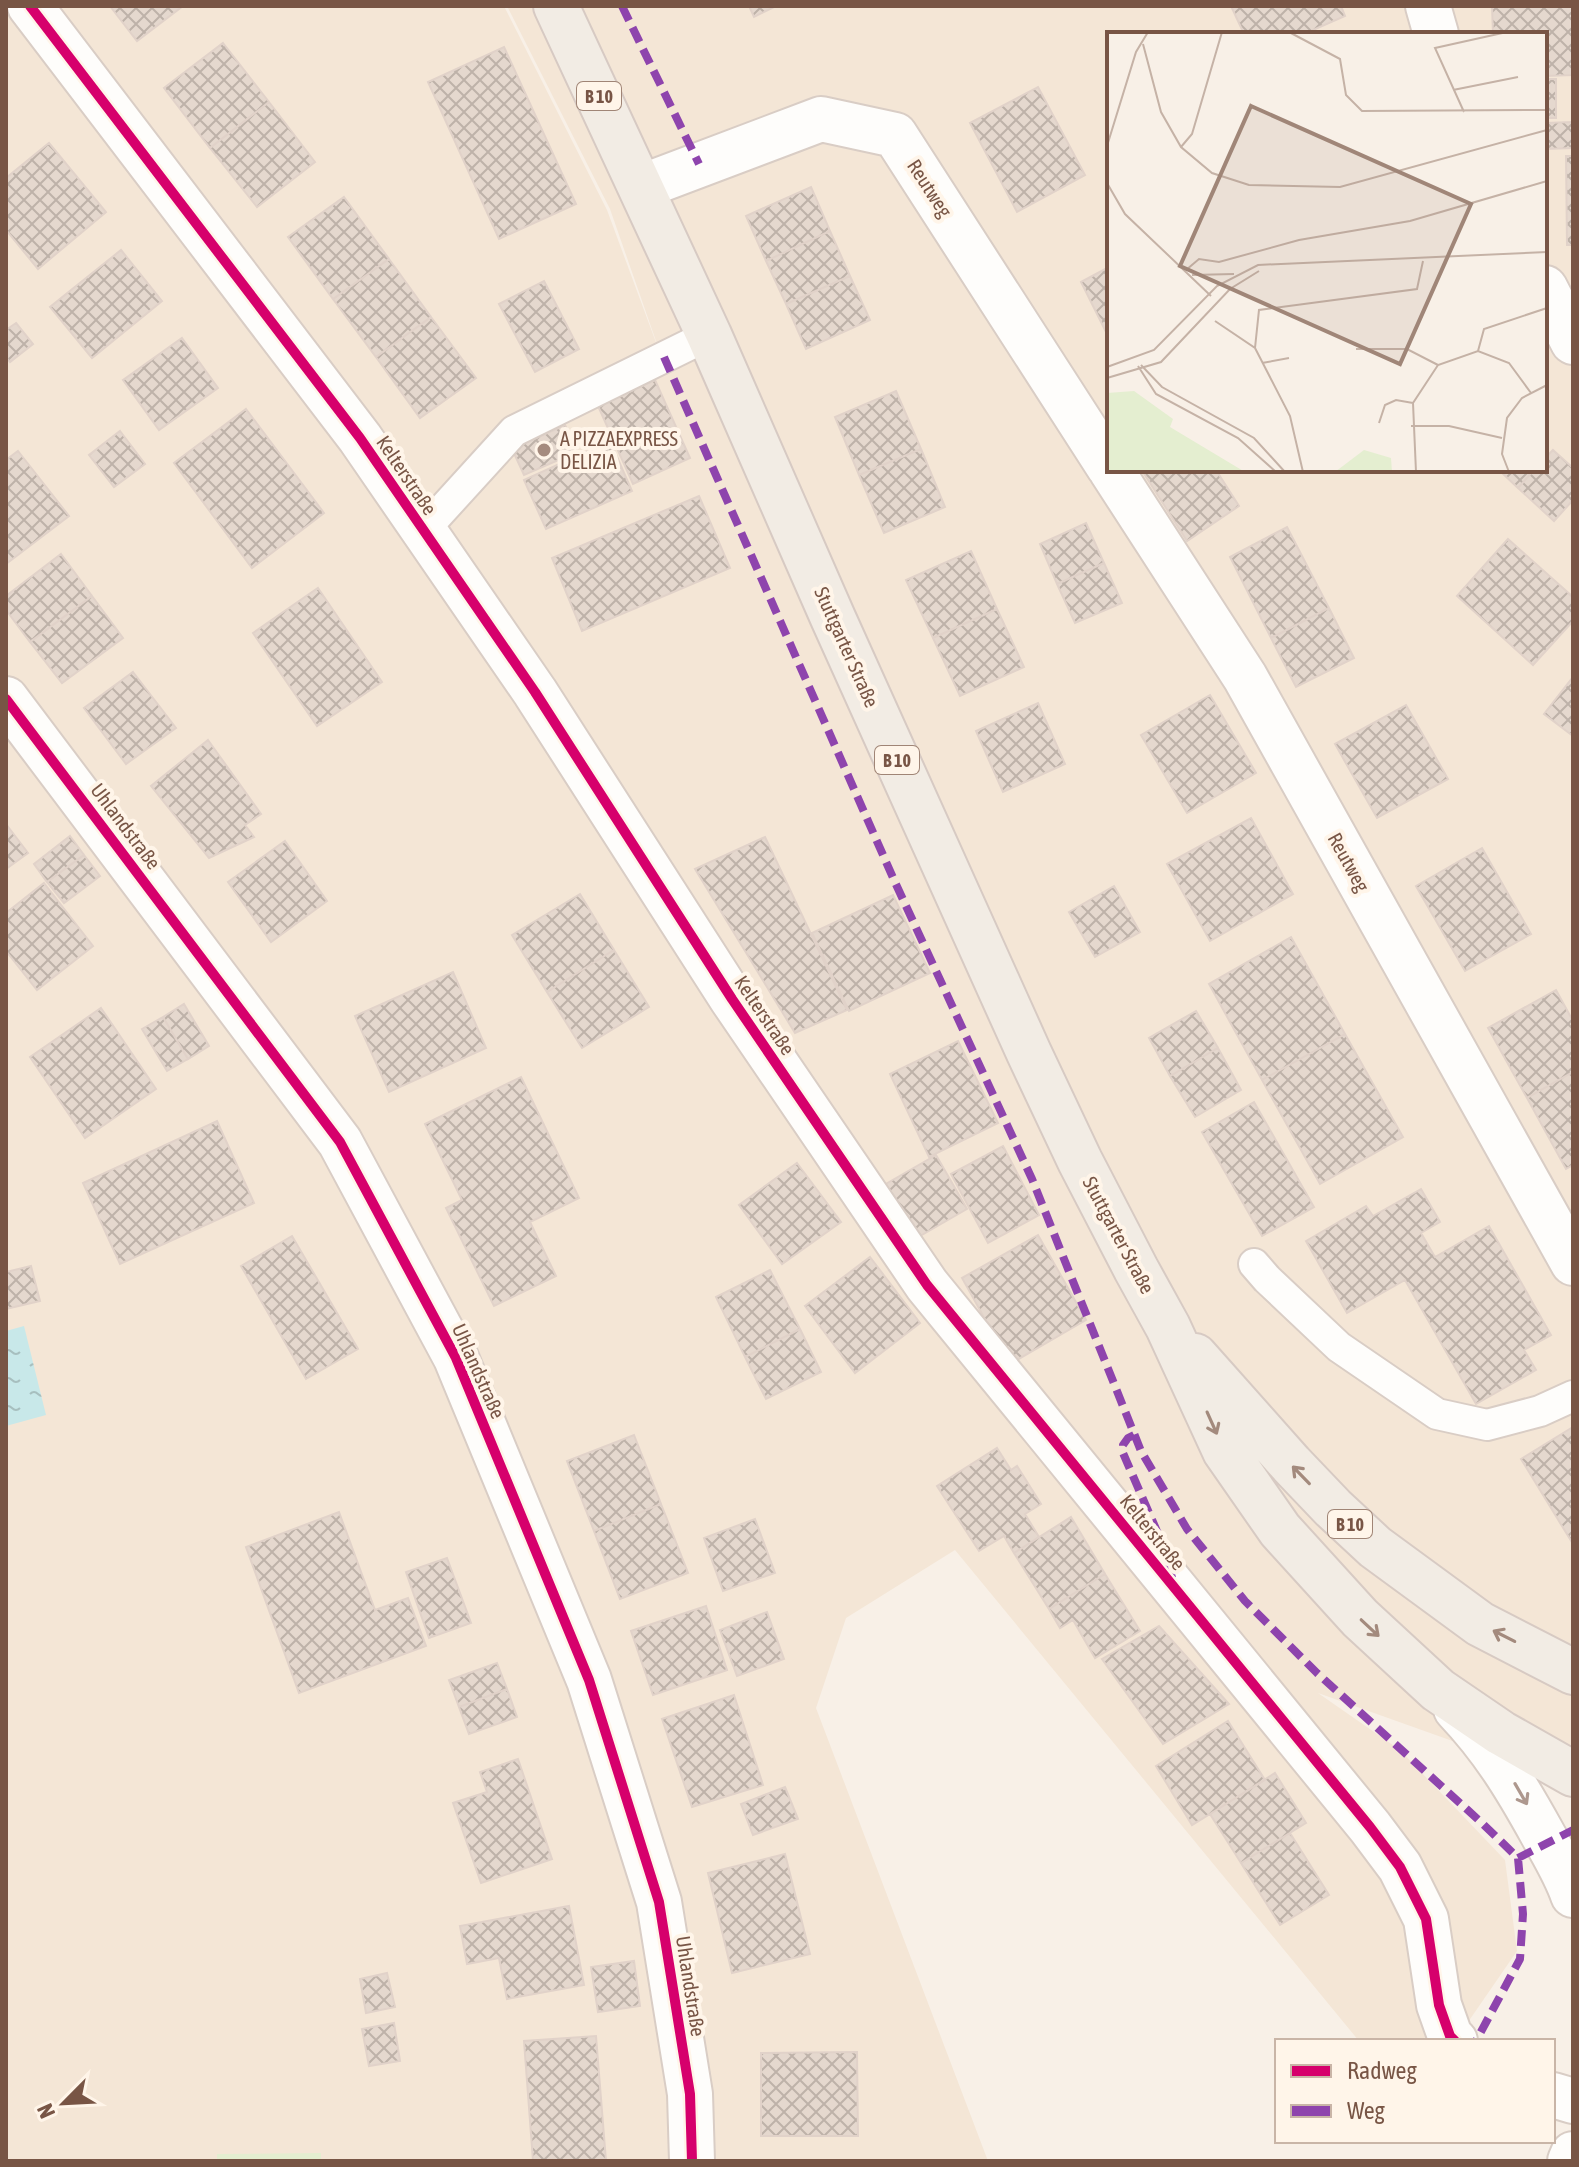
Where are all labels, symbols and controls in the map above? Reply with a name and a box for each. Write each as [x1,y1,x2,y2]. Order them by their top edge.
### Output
inset map [1107,32,1547,472]
road number: B 10 [577,82,621,110]
street label: Reutweg [903,155,957,221]
place label: A PIZZAEXPRESS DELIZIA [560,427,678,473]
street label: Kelterstraße [372,431,442,519]
marker: A PIZZAEXPRESS DELIZIA [535,441,553,459]
street label: Stuttgarter Straße [810,583,884,711]
road number: B 10 [875,746,919,774]
street label: Uhlandstraße [86,779,166,873]
street label: Reutweg [1323,828,1375,896]
street label: Kelterstraße [730,971,800,1059]
street label: Stuttgarter Straße [1079,1173,1159,1297]
street label: Uhlandstraße [448,1320,510,1422]
one-way arrow [1205,1411,1220,1435]
one-way arrow [1292,1465,1311,1485]
street label: Kelterstraße [1116,1490,1190,1574]
road number: B 10 [1328,1510,1372,1538]
one-way arrow [1360,1618,1380,1637]
one-way arrow [1492,1628,1516,1644]
one-way arrow [1513,1783,1529,1806]
street label: Uhlandstraße [672,1934,710,2038]
legend [1275,2039,1555,2143]
text: Radweg [1347,2057,1418,2084]
north arrow [24,2063,104,2143]
text: Weg [1347,2097,1386,2124]
text: N [31,2100,60,2122]

